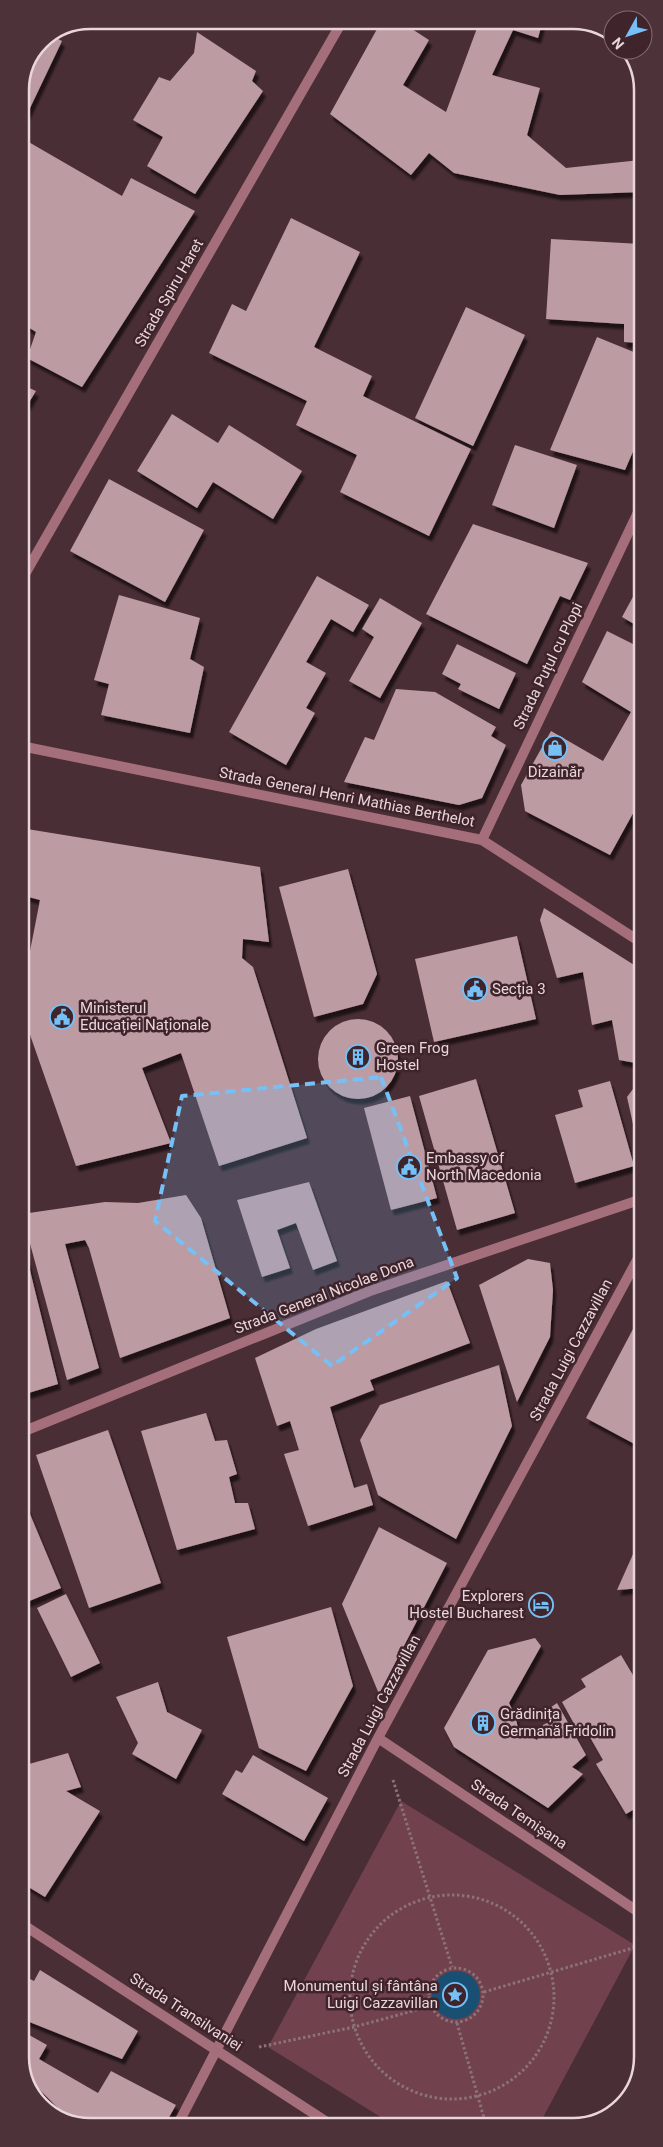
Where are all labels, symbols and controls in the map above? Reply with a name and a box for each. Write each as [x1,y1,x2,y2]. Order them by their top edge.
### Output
north arrow [603,10,653,60]
text: N [609,34,627,52]
street label: Strada Spiru Haret [131,236,207,350]
street label: Strada Puțul cu Plopi [509,600,587,732]
shop icon: Dizainăr [542,735,568,761]
street label: Strada General Henri Mathias Berthelot [218,763,476,831]
place label: Dizainăr [528,763,582,781]
public building icon: Secția 3 [462,976,488,1002]
place label: Secția 3 [492,980,546,998]
place label: Ministerul Educației Naționale [80,999,209,1034]
public building icon: Ministerul Educației Naționale [49,1004,75,1030]
place label: Green Frog Hostel [376,1039,449,1074]
building icon: Green Frog Hostel [345,1044,371,1070]
place label: Embassy of North Macedonia [426,1149,542,1184]
public building icon: Embassy of North Macedonia [396,1154,422,1180]
street label: Strada General Nicolae Dona [232,1252,416,1338]
street label: Strada Luigi Cazzavillan [526,1276,616,1424]
place label: Explorers Hostel Bucharest [409,1587,524,1622]
hotel icon: Explorers Hostel Bucharest [528,1592,554,1618]
street label: Strada Luigi Cazzavillan [334,1632,424,1780]
place label: Grădinița Germană Fridolin [500,1705,614,1740]
building icon: Grădinița Germană Fridolin [470,1710,496,1736]
street label: Strada Temișana [467,1775,571,1853]
street label: Strada Transilvaniei [126,1969,246,2055]
place label: Monumentul și fântâna Luigi Cazzavillan [284,1977,438,2012]
place icon: Monumentul și fântâna Luigi Cazzavillan [442,1982,468,2008]

